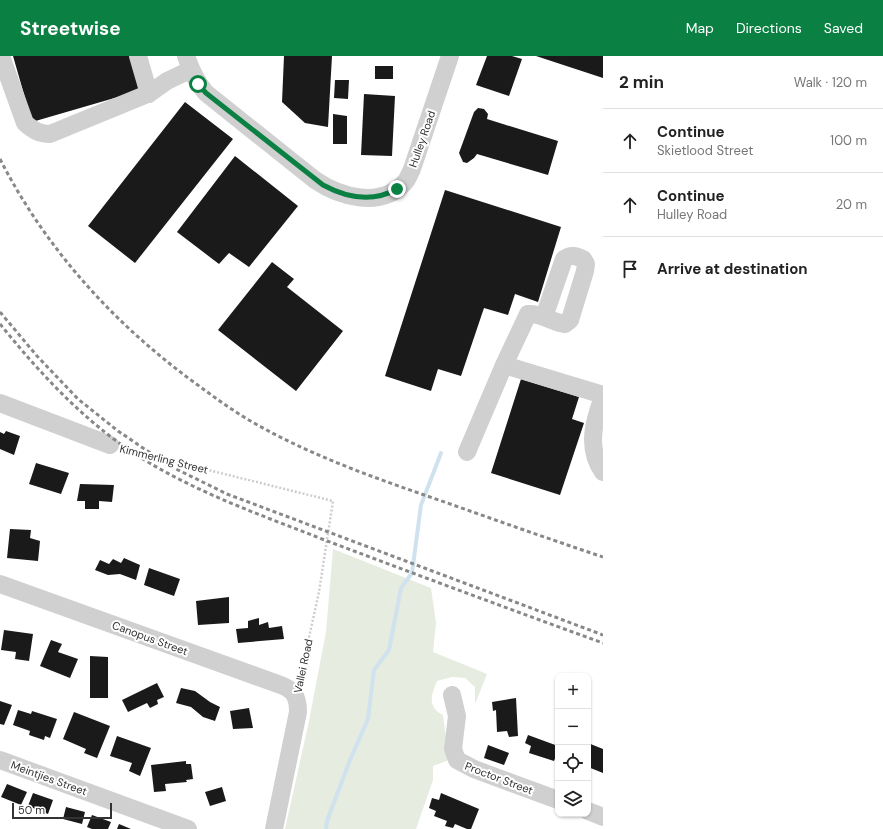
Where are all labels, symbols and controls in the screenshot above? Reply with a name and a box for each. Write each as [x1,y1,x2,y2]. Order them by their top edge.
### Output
text: Streetwise [20,16,121,41]
text: Map [686,19,714,37]
text: Directions [736,19,802,37]
text: Saved [824,19,863,37]
text: 2 min [619,71,664,93]
text: Walk · 120 m [794,74,867,91]
route start [189,75,207,93]
street label: Hulley Road [406,109,438,169]
text: Continue [657,122,725,142]
icon: ahead [619,130,641,152]
text: 100 m [830,132,867,149]
text: Skietlood Street [657,142,753,159]
route end [388,180,406,198]
text: Continue [657,186,725,206]
icon: ahead [619,194,641,216]
text: 20 m [836,196,867,213]
text: Hulley Road [657,206,727,223]
icon: arrive [619,258,641,280]
text: Arrive at destination [657,259,808,279]
street label: Kimmerling Street [118,441,210,477]
street label: Canopus Street [110,618,190,658]
street label: Vallei Road [290,638,316,694]
map controls [555,673,591,817]
button: + [555,673,591,709]
button: − [555,709,591,745]
button: locate [555,745,591,781]
street label: Meintjies Street [9,758,89,798]
street label: Proctor Street [463,759,535,797]
button: layers [555,781,591,817]
scale bar [12,801,112,820]
text: 50 m [18,803,45,817]

